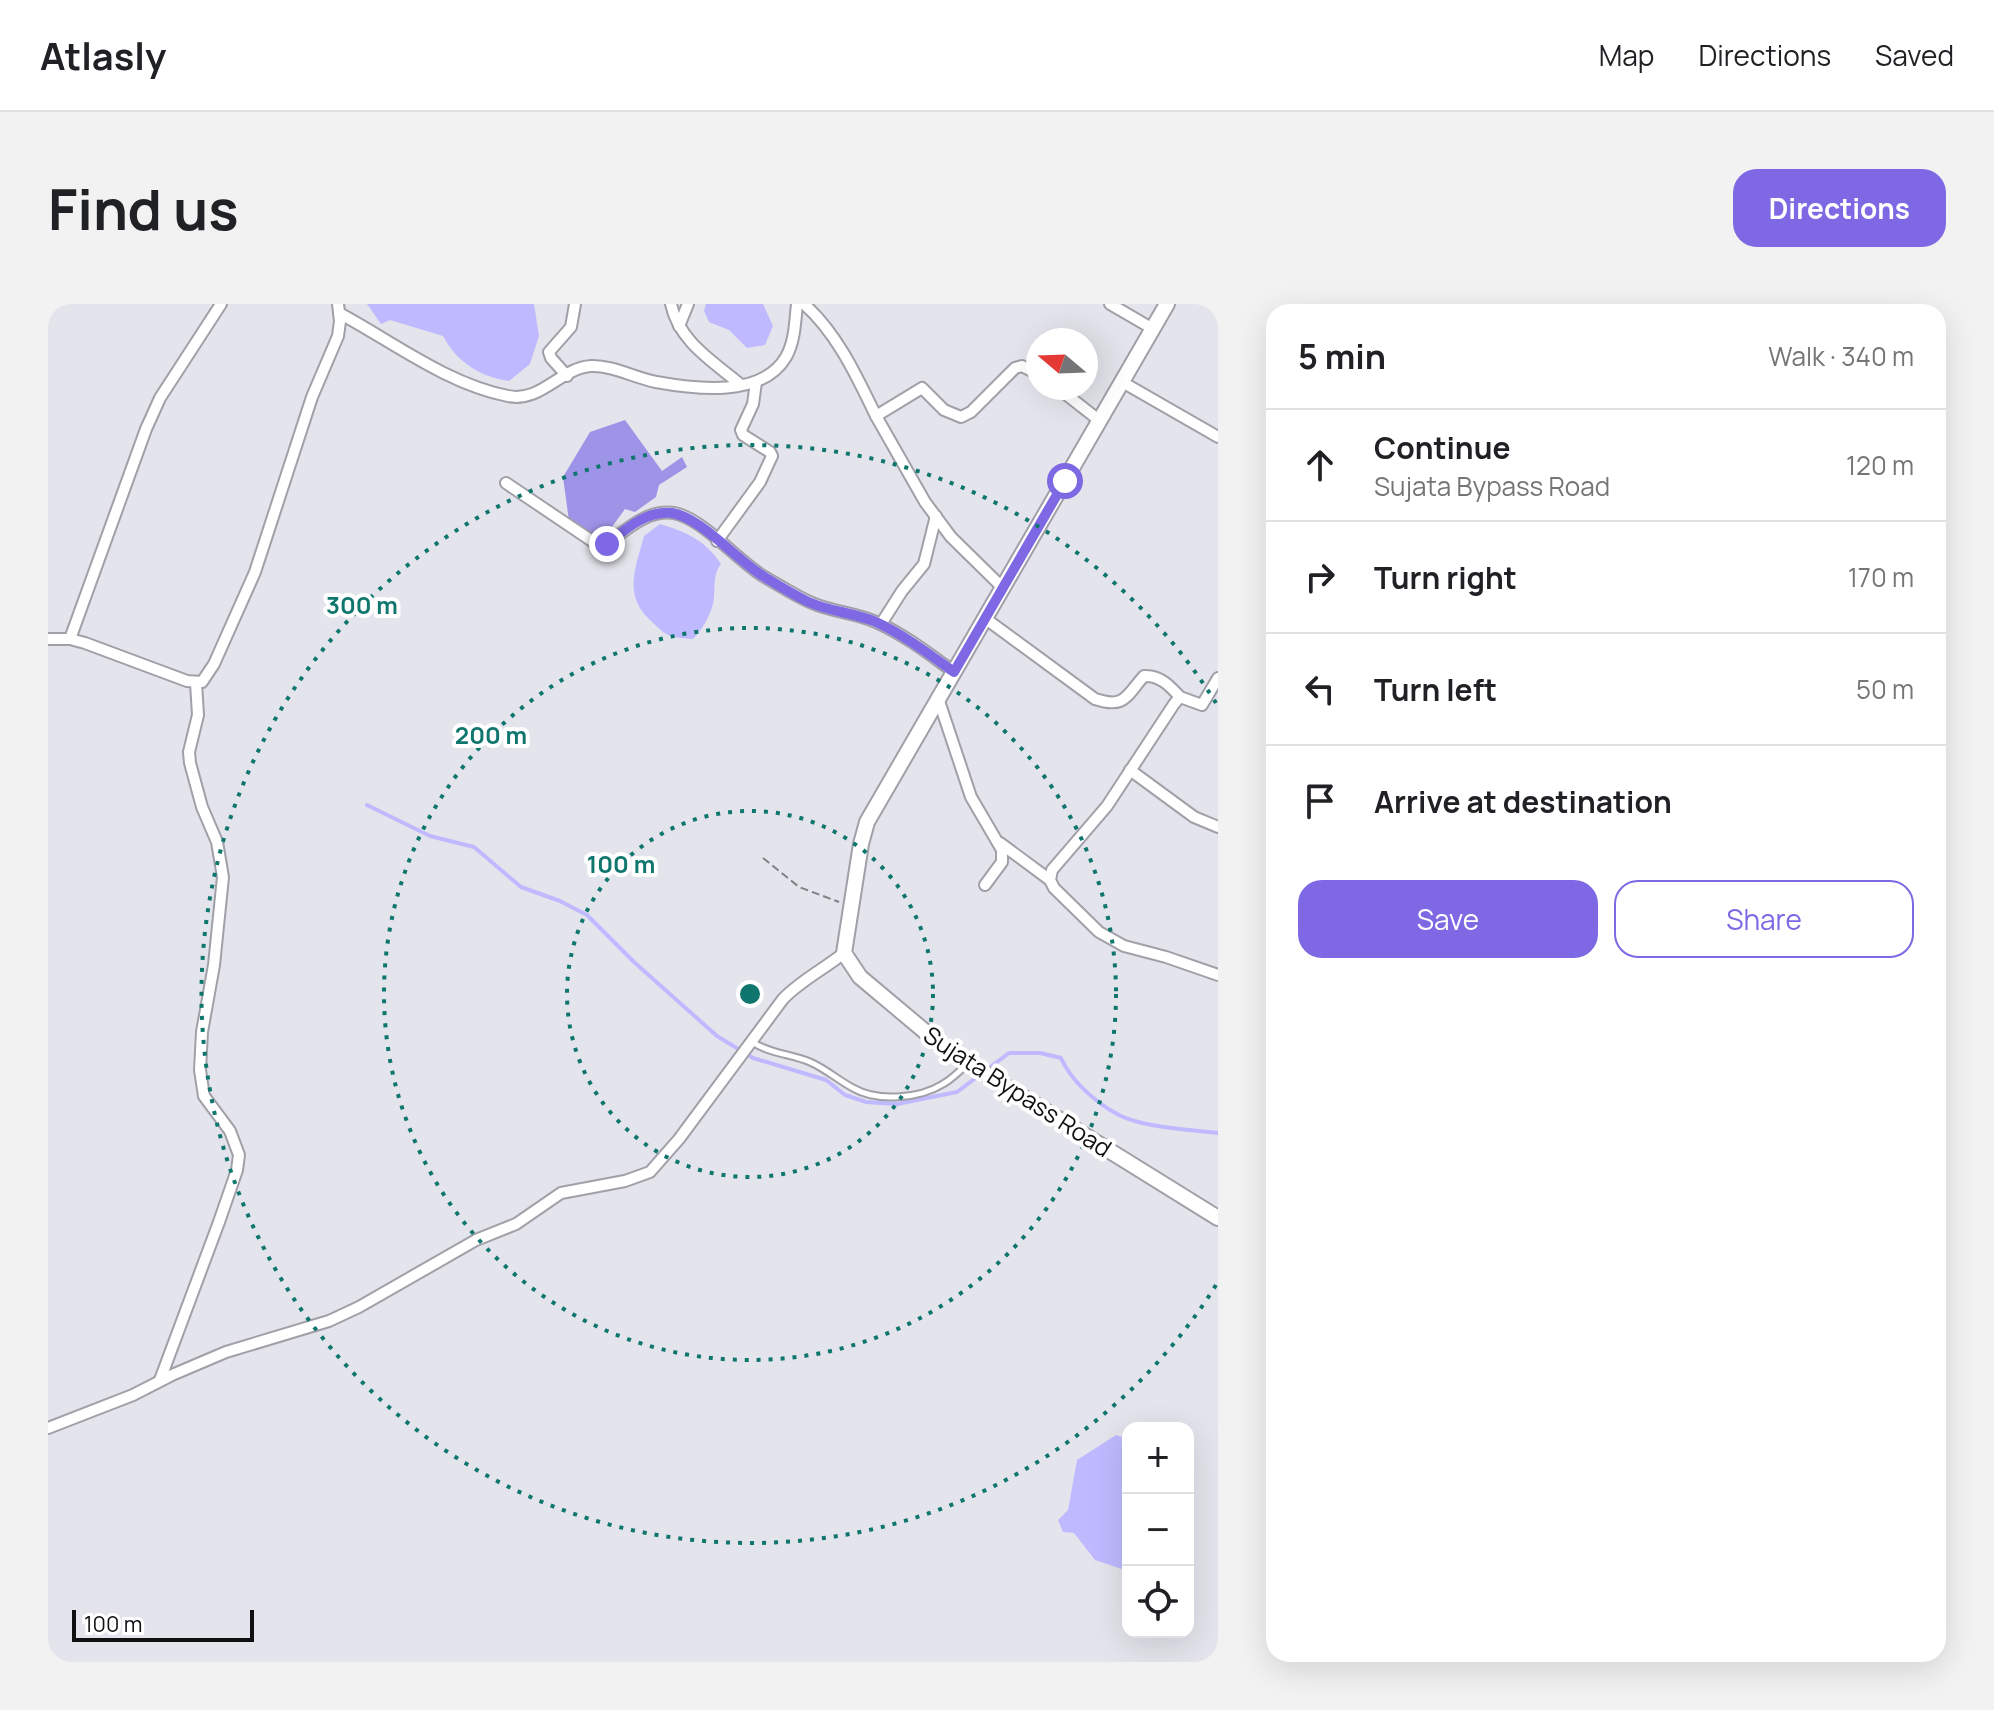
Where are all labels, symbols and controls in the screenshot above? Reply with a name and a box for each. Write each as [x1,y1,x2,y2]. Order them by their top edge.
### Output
text: Atlasly [40,29,166,81]
text: Map [1599,36,1654,74]
text: Directions [1698,36,1831,74]
text: Saved [1875,36,1954,74]
button: Directions [1733,169,1946,247]
text: Find us [48,170,239,247]
north arrow [1026,328,1098,400]
text: 5 min [1298,333,1386,379]
text: Walk · 340 m [1768,338,1914,374]
text: Continue [1374,427,1510,468]
icon: ahead [1298,443,1342,487]
text: 120 m [1846,447,1914,483]
route start [1047,463,1083,499]
text: Sujata Bypass Road [1374,468,1610,504]
route end [589,526,625,562]
icon: right [1298,555,1342,599]
text: Turn right [1374,557,1517,598]
text: 170 m [1848,559,1914,595]
text: 300 m [326,588,398,621]
icon: left [1298,667,1342,711]
text: Turn left [1374,669,1497,710]
text: 50 m [1856,671,1914,707]
text: 200 m [455,718,527,751]
icon: arrive [1298,779,1342,823]
text: Arrive at destination [1374,781,1672,822]
text: 100 m [587,847,655,880]
button: Save [1298,880,1598,958]
button: Share [1614,880,1914,958]
centre of rings [736,980,764,1008]
street label: Sujata Bypass Road [918,1018,1118,1164]
map controls [1122,1422,1194,1638]
button: + [1122,1422,1194,1494]
button: − [1122,1494,1194,1566]
button: locate [1122,1566,1194,1638]
scale bar [72,1606,254,1642]
text: 100 m [84,1609,142,1639]

